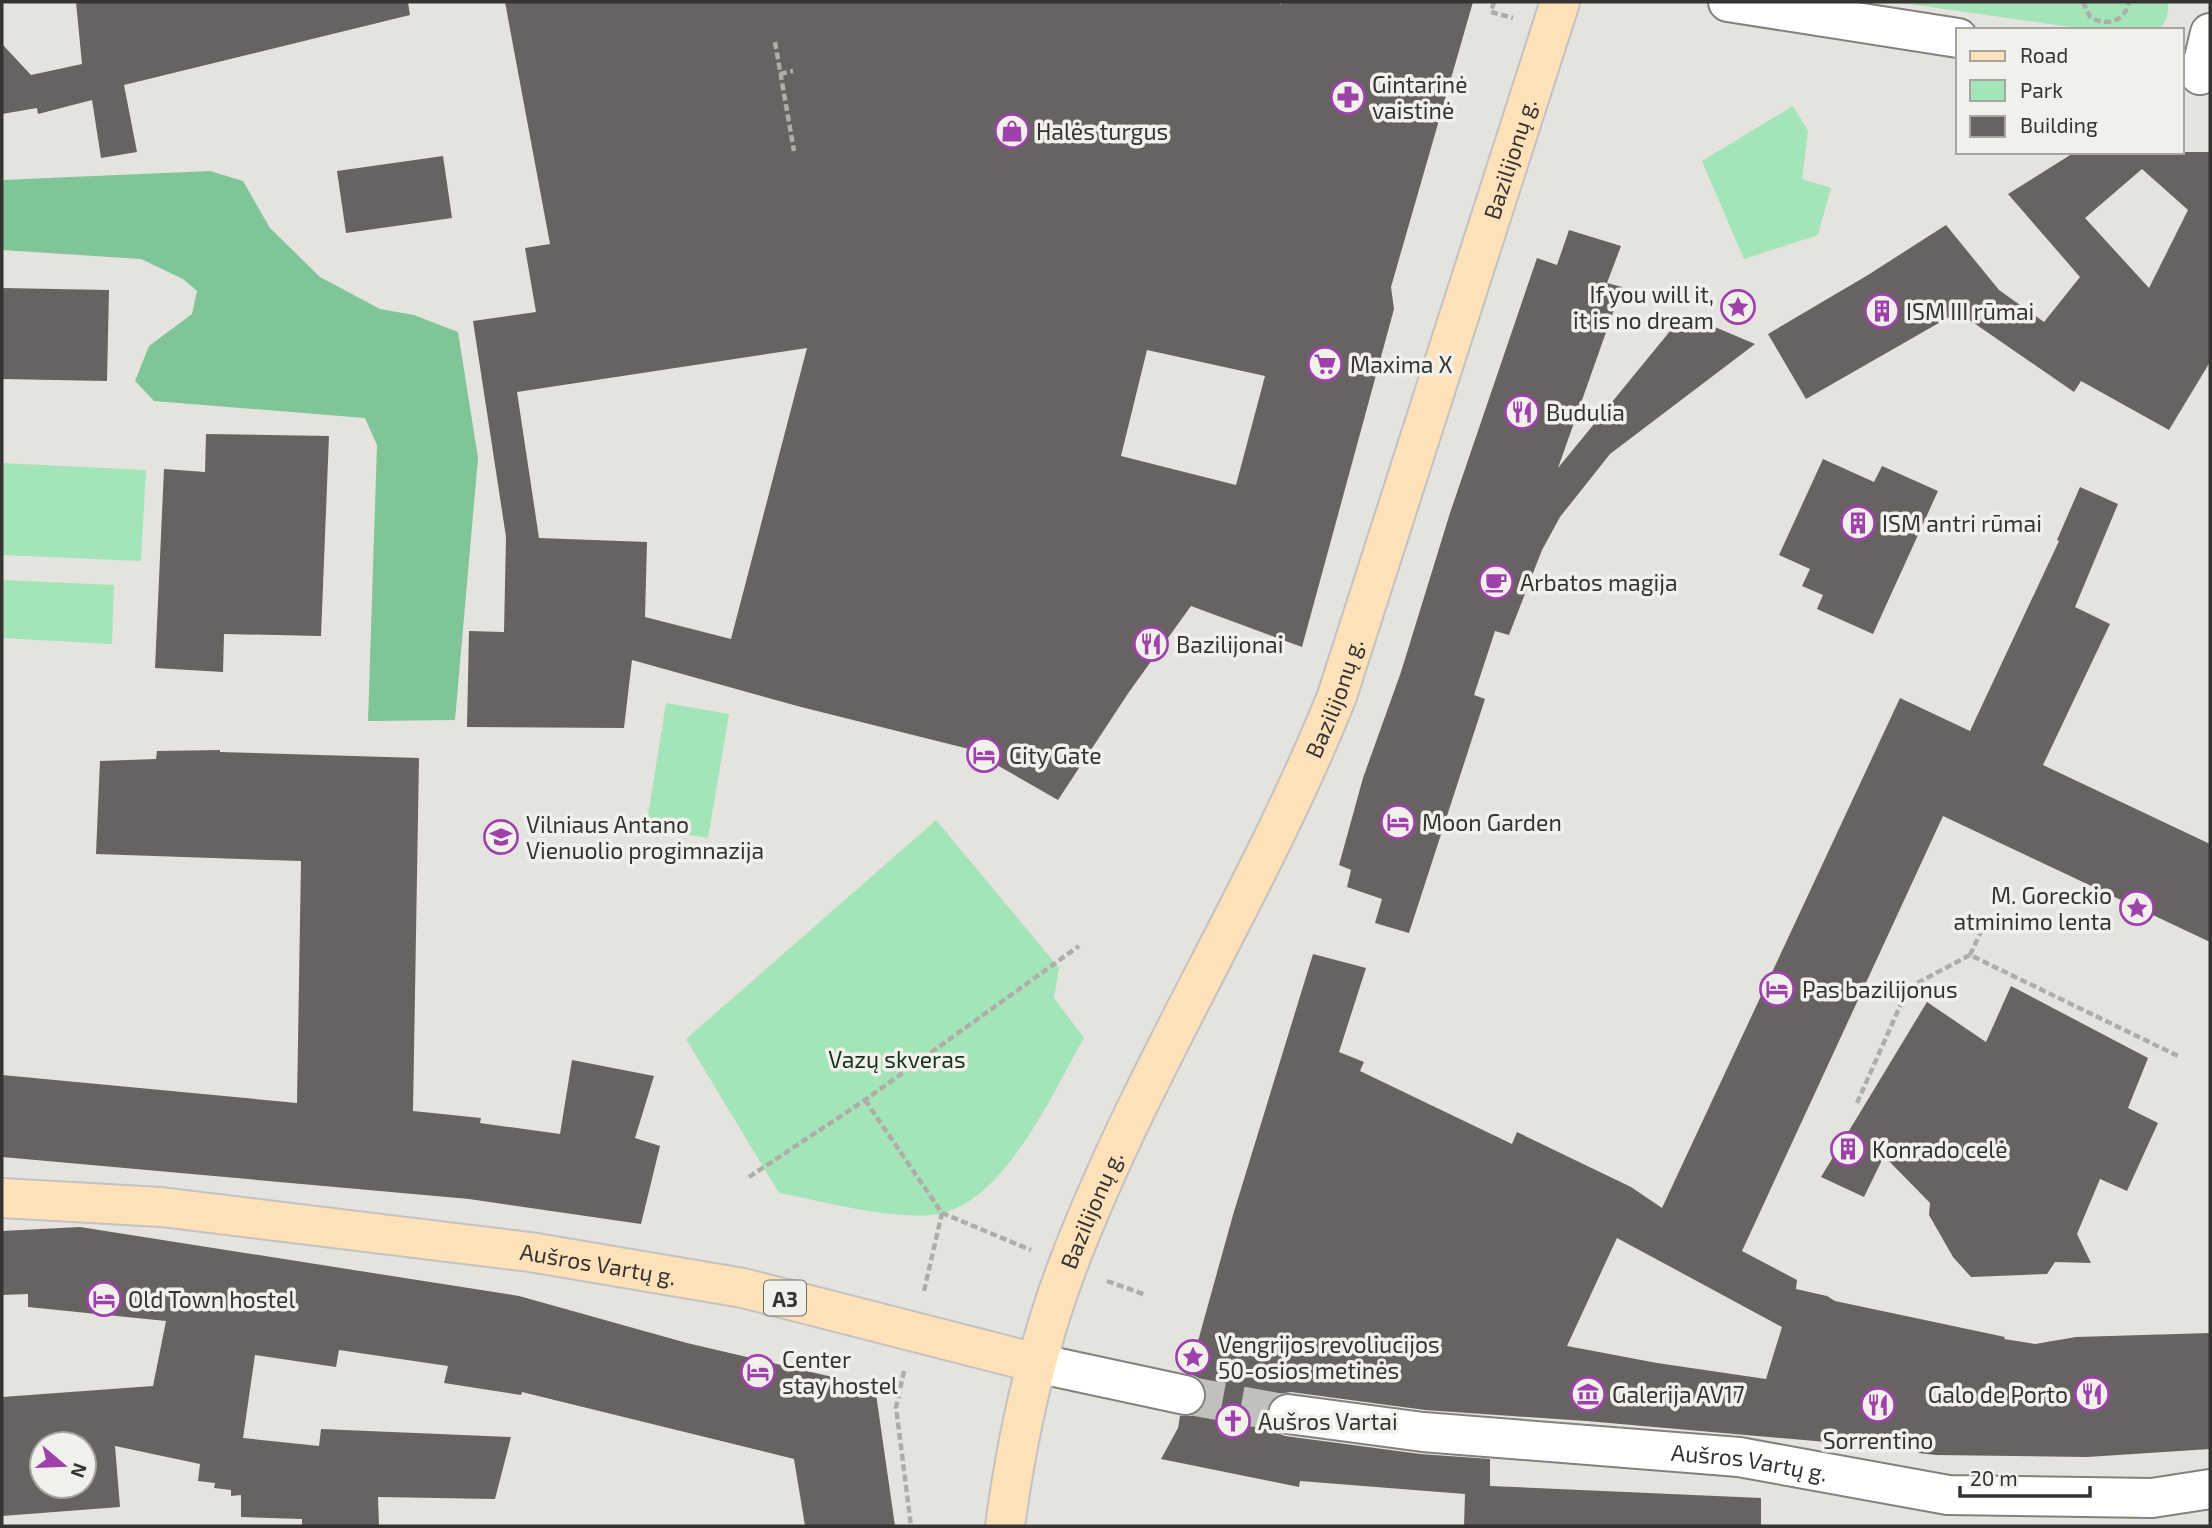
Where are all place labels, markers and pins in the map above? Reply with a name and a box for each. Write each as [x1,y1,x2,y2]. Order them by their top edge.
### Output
place label: Gintarinė vaistinė [1372,70,1468,124]
pharmacy icon: Gintarinė vaistinė [1329,78,1367,116]
shop icon: Halės turgus [993,112,1031,150]
place label: Halės turgus [1036,117,1168,145]
place label: If you will it, it is no dream [1573,280,1714,334]
place icon: If you will it, it is no dream [1719,288,1757,326]
building icon: ISM III rūmai [1863,292,1901,330]
place label: ISM III rūmai [1906,297,2034,325]
supermarket icon: Maxima X [1306,345,1344,383]
place label: Maxima X [1350,350,1453,378]
restaurant icon: Budulia [1503,393,1541,431]
place label: Budulia [1546,398,1625,426]
building icon: ISM antri rūmai [1839,504,1877,542]
place label: ISM antri rūmai [1882,509,2042,537]
cafe icon: Arbatos magija [1477,563,1515,601]
place label: Arbatos magija [1520,568,1678,596]
restaurant icon: Bazilijonai [1132,625,1170,663]
place label: Bazilijonai [1176,630,1283,658]
hotel icon: City Gate [965,736,1003,774]
place label: City Gate [1009,741,1102,769]
hotel icon: Moon Garden [1379,803,1417,841]
place label: Moon Garden [1422,808,1562,836]
place label: Vilniaus Antano Vienuolio progimnazija [526,810,764,864]
school or university icon: Vilniaus Antano Vienuolio progimnazija [482,818,520,856]
place label: M. Goreckio atminimo lenta [1953,881,2112,935]
place icon: M. Goreckio atminimo lenta [2118,889,2156,927]
hotel icon: Pas bazilijonus [1758,970,1796,1008]
place label: Pas bazilijonus [1802,975,1958,1003]
building icon: Konrado celė [1829,1130,1867,1168]
place label: Konrado celė [1872,1135,2008,1163]
hotel icon: Old Town hostel [85,1280,123,1318]
place label: Old Town hostel [128,1285,295,1313]
place label: Vengrijos revoliucijos 50-osios metinės [1218,1330,1440,1384]
place icon: Vengrijos revoliucijos 50-osios metinės [1174,1338,1212,1376]
place label: Center stay hostel [782,1345,898,1399]
hotel icon: Center stay hostel [739,1353,777,1391]
museum icon: Galerija AV17 [1569,1375,1607,1413]
restaurant icon: Galo de Porto [2073,1375,2111,1413]
place label: Galerija AV17 [1612,1380,1745,1408]
place label: Galo de Porto [1928,1380,2068,1408]
restaurant icon: Sorrentino [1859,1386,1897,1424]
church icon: Aušros Vartai [1214,1402,1252,1440]
place label: Aušros Vartai [1258,1407,1398,1435]
place label: Sorrentino [1823,1426,1933,1454]

